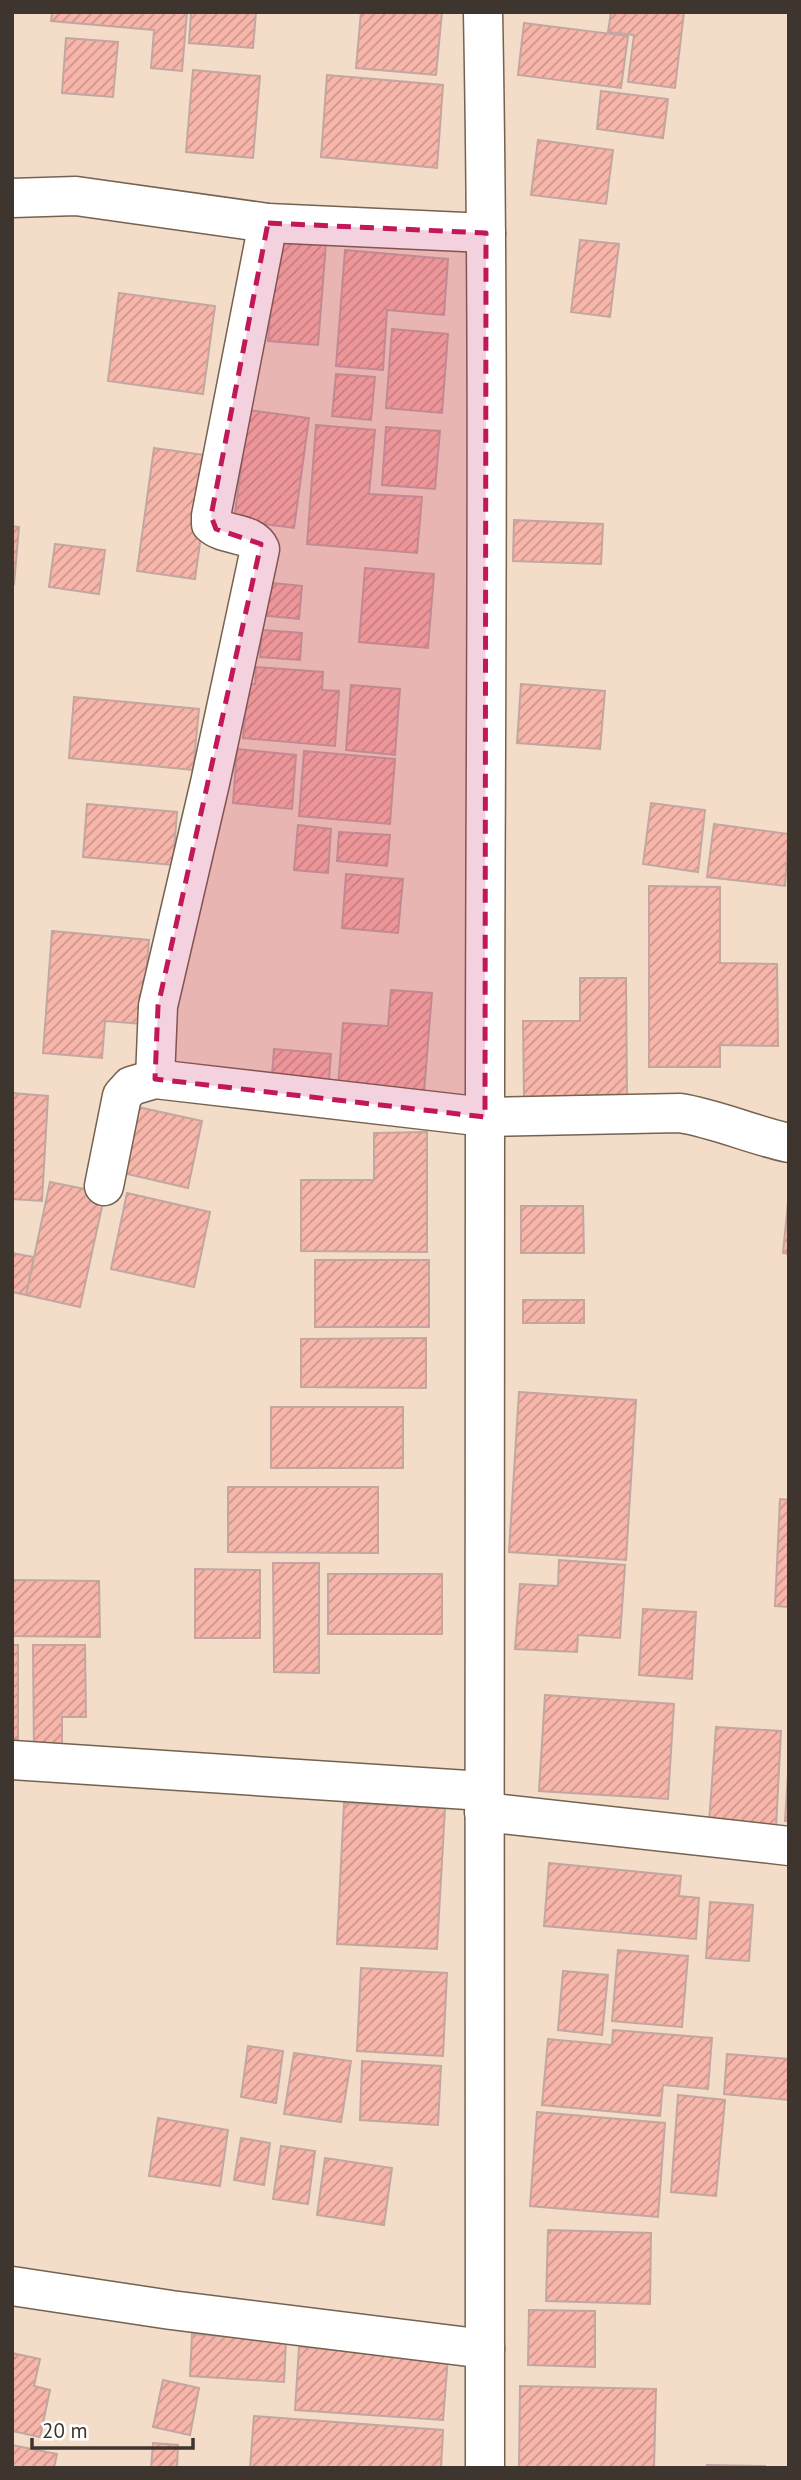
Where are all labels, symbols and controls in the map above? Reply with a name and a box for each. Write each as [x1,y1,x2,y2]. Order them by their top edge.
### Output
scale bar [32,2406,192,2450]
text: 20 m [42,2417,88,2444]

